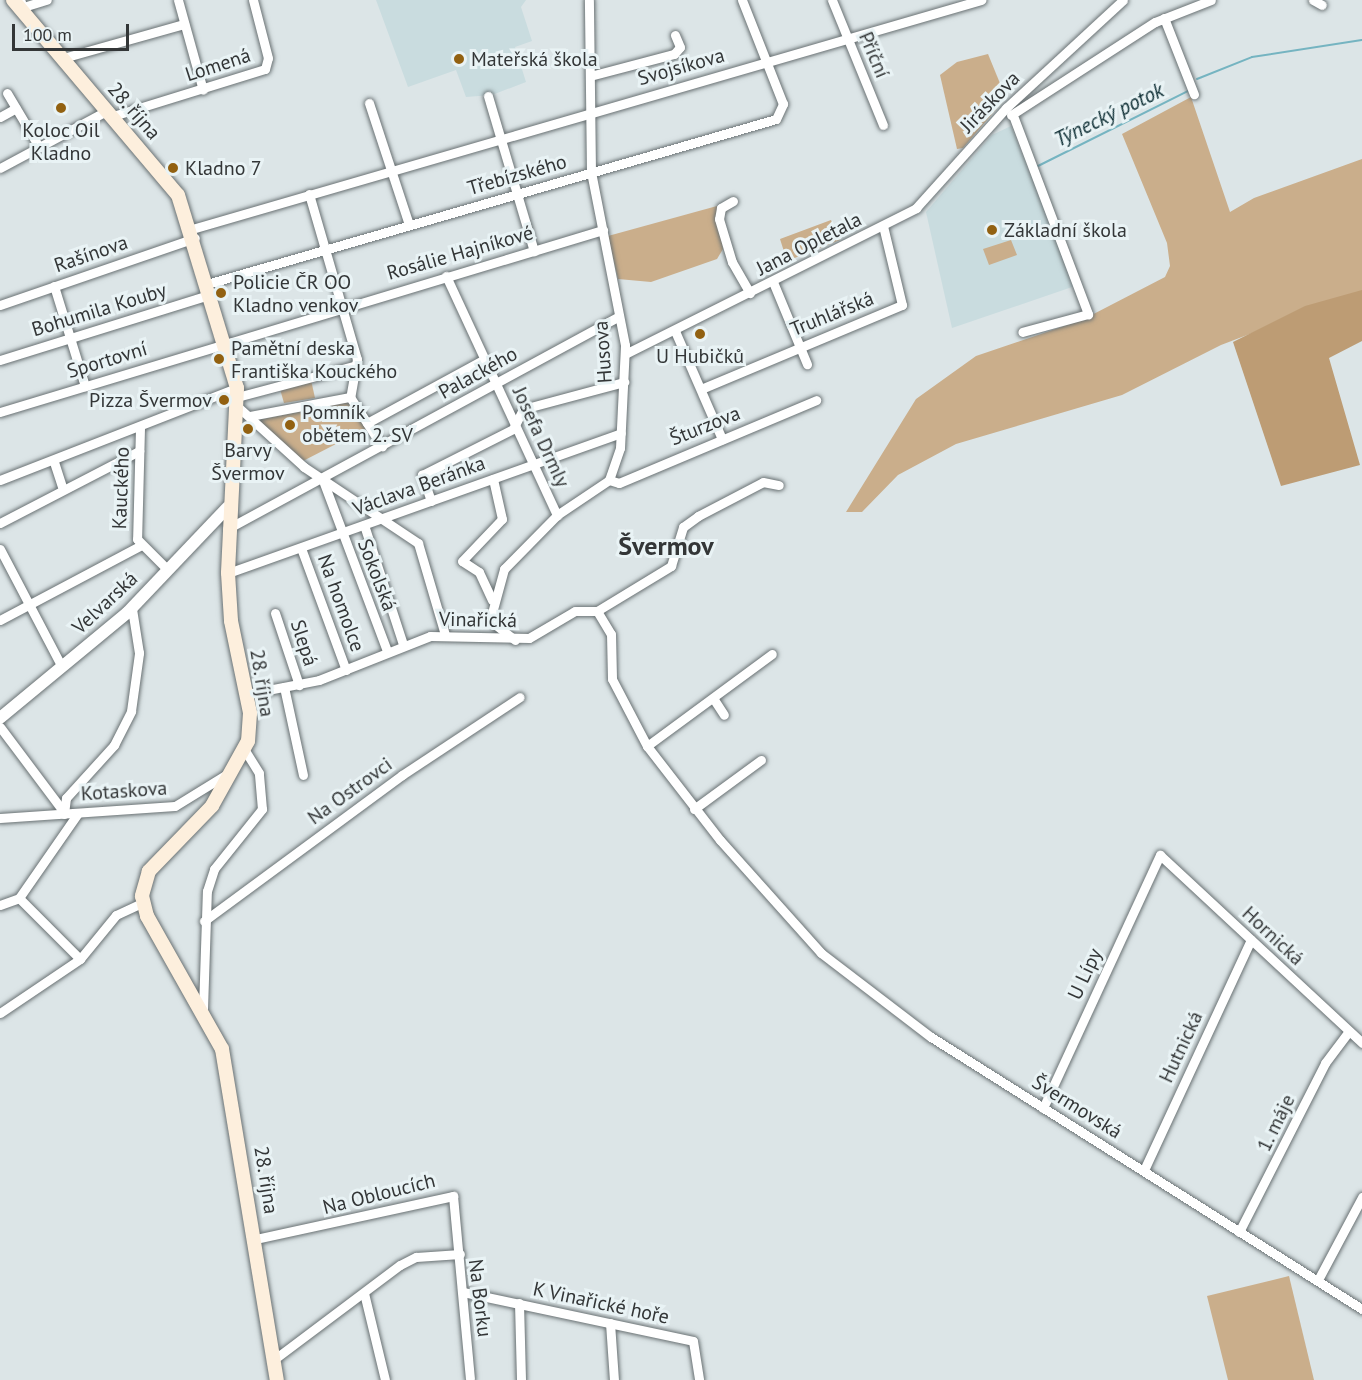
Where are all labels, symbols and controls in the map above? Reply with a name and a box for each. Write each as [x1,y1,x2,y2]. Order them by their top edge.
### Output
scale bar [15,12,132,50]
text: 100 m [23,23,72,46]
street label: Příční [854,28,894,82]
street label: Lomená [182,43,254,87]
street label: Svojsíkova [635,43,727,91]
place label: Mateřská škola [471,47,598,71]
marker: Mateřská škola [452,52,466,66]
street label: Jiráskova [955,66,1025,138]
street label: 28. října [102,77,166,145]
water label: Týnecký potok [1050,78,1168,152]
marker: Koloc Oil Kladno [54,101,68,115]
place label: Koloc Oil Kladno [22,118,100,165]
street label: Třebízského [465,149,569,201]
place label: Kladno 7 [185,156,262,180]
marker: Kladno 7 [166,161,180,175]
street label: Jana Opletala [752,207,866,281]
place label: Základní škola [1004,218,1127,242]
street label: Rosálie Hajníkové [384,221,536,285]
marker: Základní škola [985,223,999,237]
street label: Rašínova [51,230,131,278]
place label: Policie ČR OO Kladno venkov [233,270,359,317]
street label: Bohumila Kouby [29,278,169,342]
marker: Policie ČR OO Kladno venkov [214,286,228,300]
street label: Truhlářská [787,286,877,342]
street label: Husova [589,320,617,384]
marker: U Hubičků [693,327,707,341]
street label: Sportovní [64,336,150,384]
place label: Pamětní deska Františka Kouckého [231,336,397,383]
street label: Palackého [434,342,522,404]
place label: U Hubičků [656,344,744,368]
marker: Pamětní deska Františka Kouckého [212,352,226,366]
street label: Josefa Drmly [507,383,575,491]
place label: Pizza Švermov [89,388,212,412]
marker: Pizza Švermov [217,393,231,407]
place label: Pomník obětem 2. SV [302,401,414,448]
street label: Šturzova [666,401,744,451]
marker: Pomník obětem 2. SV [283,418,297,432]
marker: Barvy Švermov [241,422,255,436]
place label: Barvy Švermov [211,438,285,485]
street label: Kauckého [108,446,134,530]
street label: Václava Beránka [350,451,488,521]
district label: Švermov [618,530,714,562]
street label: Sokolská [352,536,402,614]
street label: Na homolce [312,551,370,655]
street label: Velvarská [67,567,143,639]
street label: Vinařická [439,607,517,633]
street label: Slepá [285,617,323,669]
street label: 28. října [245,647,279,719]
street label: Na Ostrovci [303,752,397,830]
street label: Kotaskova [80,776,168,806]
street label: Hornická [1237,901,1309,971]
street label: U Lípy [1063,944,1107,1004]
street label: Hutnická [1154,1008,1208,1086]
street label: Švermovská [1028,1070,1126,1144]
street label: 1. máje [1252,1090,1300,1156]
street label: 28. října [249,1144,283,1216]
street label: Na Obloucích [320,1168,438,1220]
street label: Na Borku [463,1258,497,1338]
street label: K Vinařické hoře [530,1277,672,1329]

